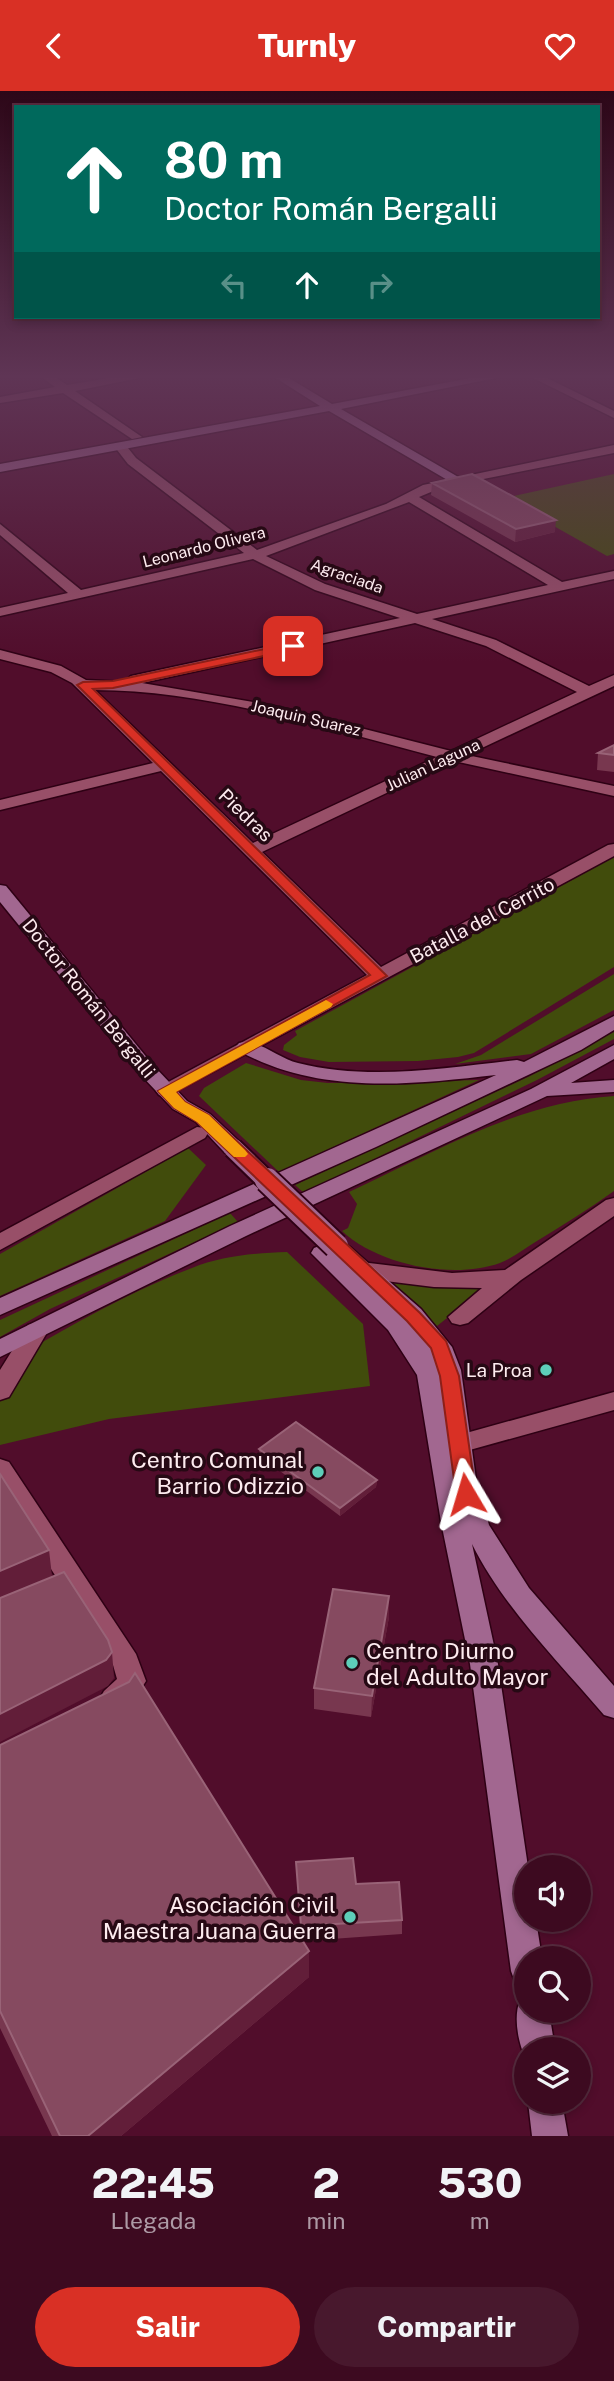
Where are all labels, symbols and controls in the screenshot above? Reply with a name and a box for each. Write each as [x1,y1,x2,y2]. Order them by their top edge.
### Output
icon: back [35,27,73,65]
text: Turnly [258,27,356,64]
icon: heart [541,27,579,65]
text: 80 m [164,131,283,189]
icon: ahead [49,133,140,224]
text: Doctor Román Bergalli [164,190,498,227]
icon: left [215,266,253,304]
icon: ahead [288,266,326,304]
icon: right [361,266,399,304]
street label: Leonardo Olivera [141,523,267,571]
street label: Agraciada [308,555,386,597]
pin [263,616,323,676]
icon: arrive [274,627,312,665]
street label: Joaquin Suarez [249,696,363,740]
street label: Julian Laguna [383,735,483,795]
street label: Piedras [215,784,277,846]
street label: Batalla del Cerrito [406,873,558,967]
street label: Doctor Román Bergalli [18,914,160,1082]
place label: La Proa [466,1359,532,1381]
marker: La Proa [538,1362,554,1378]
place label: Centro Comunal Barrio Odizzio [131,1446,304,1499]
position arrow [429,1457,503,1531]
marker: Centro Comunal Barrio Odizzio [310,1464,326,1480]
place label: Centro Diurno del Adulto Mayor [366,1637,548,1690]
marker: Centro Diurno del Adulto Mayor [344,1655,360,1671]
map controls [514,1855,591,2114]
button: sound [514,1855,591,1932]
place label: Asociación Civil Maestra Juana Guerra [103,1891,336,1944]
marker: Asociación Civil Maestra Juana Guerra [342,1909,358,1925]
button: search [514,1946,591,2023]
button: layers [514,2037,591,2114]
text: 22:45 [92,2158,215,2207]
text: 2 [312,2158,340,2207]
text: 530 [437,2158,522,2207]
text: Llegada [110,2207,196,2234]
text: min [307,2207,346,2234]
text: m [470,2207,490,2234]
button: Salir [35,2287,300,2367]
button: Compartir [314,2287,579,2367]

